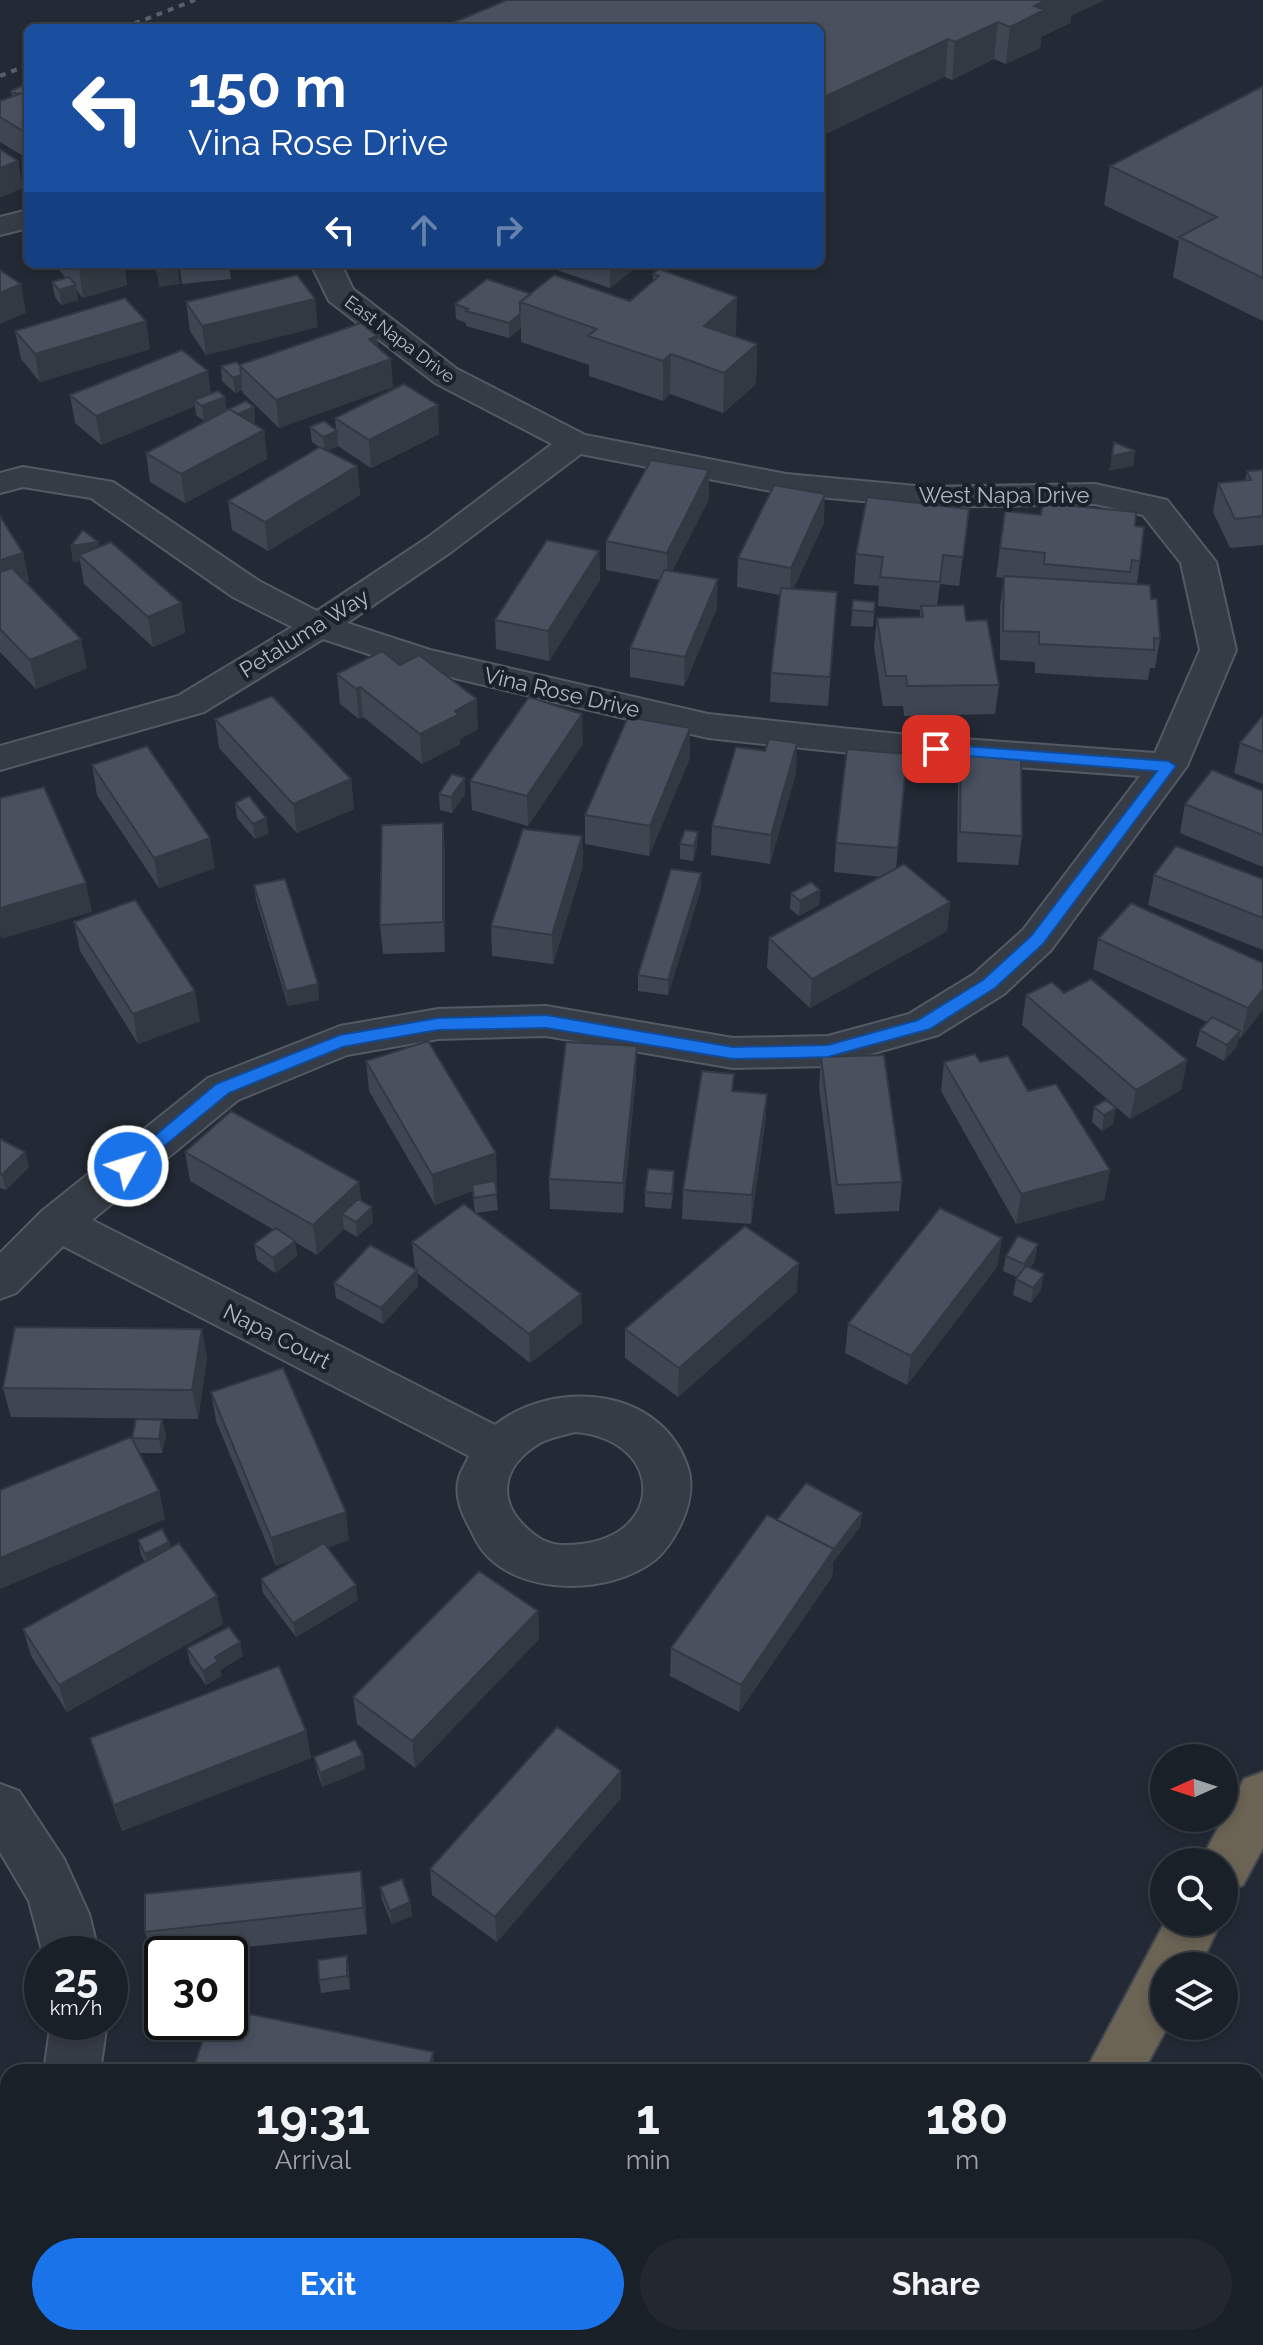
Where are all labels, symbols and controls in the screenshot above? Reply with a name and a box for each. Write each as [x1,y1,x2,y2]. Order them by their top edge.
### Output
text: 150 m [188,54,347,120]
icon: left [56,56,160,160]
text: Vina Rose Drive [188,121,448,163]
icon: left [318,208,362,252]
icon: ahead [402,208,446,252]
icon: right [486,208,530,252]
street label: East Napa Drive [341,291,459,387]
street label: West Napa Drive [919,482,1089,508]
street label: Petaluma Way [235,583,373,683]
street label: Vina Rose Drive [482,661,642,723]
pin [902,715,970,783]
icon: arrive [914,727,958,771]
position arrow [86,1124,170,1208]
street label: Napa Court [219,1298,335,1374]
north arrow [1150,1744,1238,1832]
map controls [1150,1744,1238,2040]
button: search [1150,1848,1238,1936]
speed limit sign: 30 [144,1936,248,2040]
button: layers [1150,1952,1238,2040]
text: 25 [54,1954,98,2001]
text: km/h [50,1996,102,2020]
text: 19:31 [256,2089,370,2145]
text: 1 [636,2089,660,2145]
text: 180 [926,2089,1008,2145]
text: Arrival [275,2145,351,2175]
text: min [626,2145,670,2175]
text: m [955,2145,979,2175]
button: Exit [32,2238,624,2330]
button: Share [640,2238,1232,2330]

